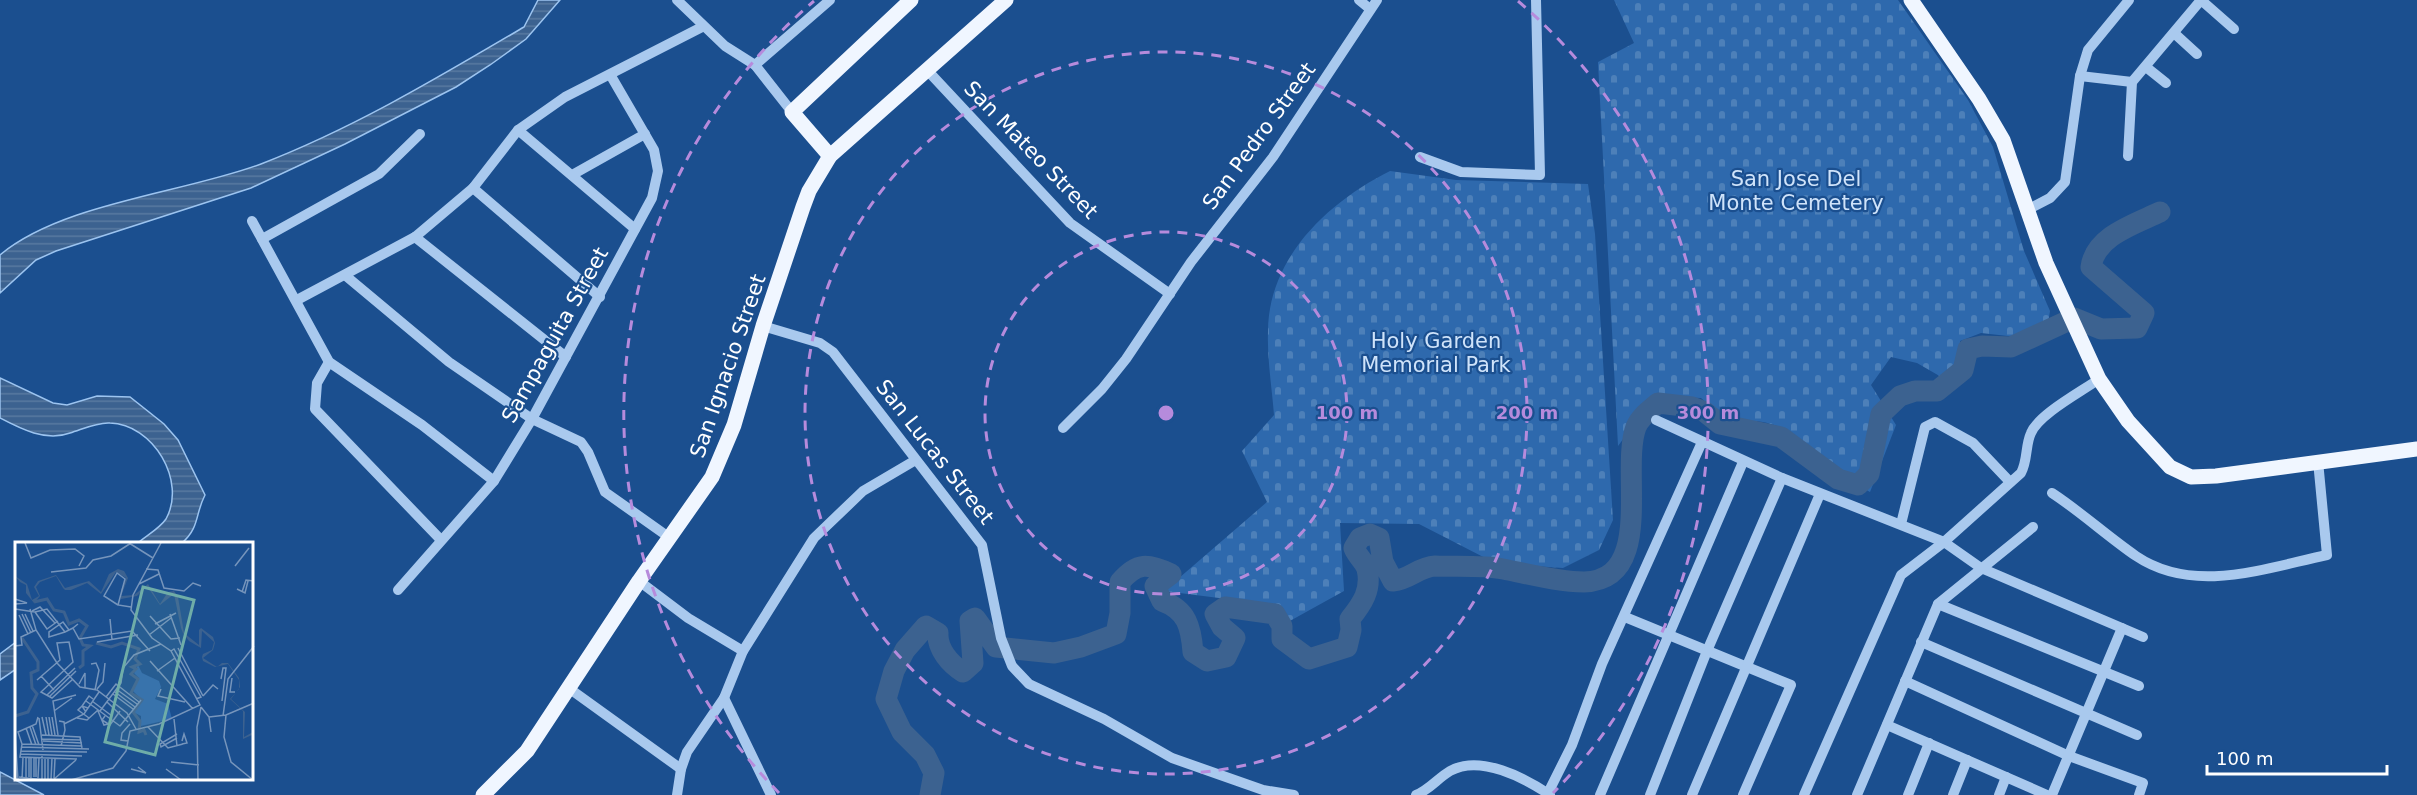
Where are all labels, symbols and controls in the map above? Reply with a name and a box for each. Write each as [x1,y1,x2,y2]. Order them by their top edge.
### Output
street label: San Pedro Street [1198,58,1320,214]
street label: San Mateo Street [959,76,1103,224]
park label: San Jose Del Monte Cemetery [1708,167,1884,215]
street label: Sampaguita Street [497,243,613,427]
street label: San Ignacio Street [685,271,771,461]
park label: Holy Garden Memorial Park [1361,329,1512,377]
street label: San Lucas Street [871,375,999,529]
text: 100 m [1316,402,1378,423]
text: 200 m [1496,402,1558,423]
text: 300 m [1677,402,1739,423]
centre of rings [1156,403,1176,423]
inset map [15,542,254,780]
scale bar [2207,738,2387,776]
text: 100 m [2216,748,2274,769]

